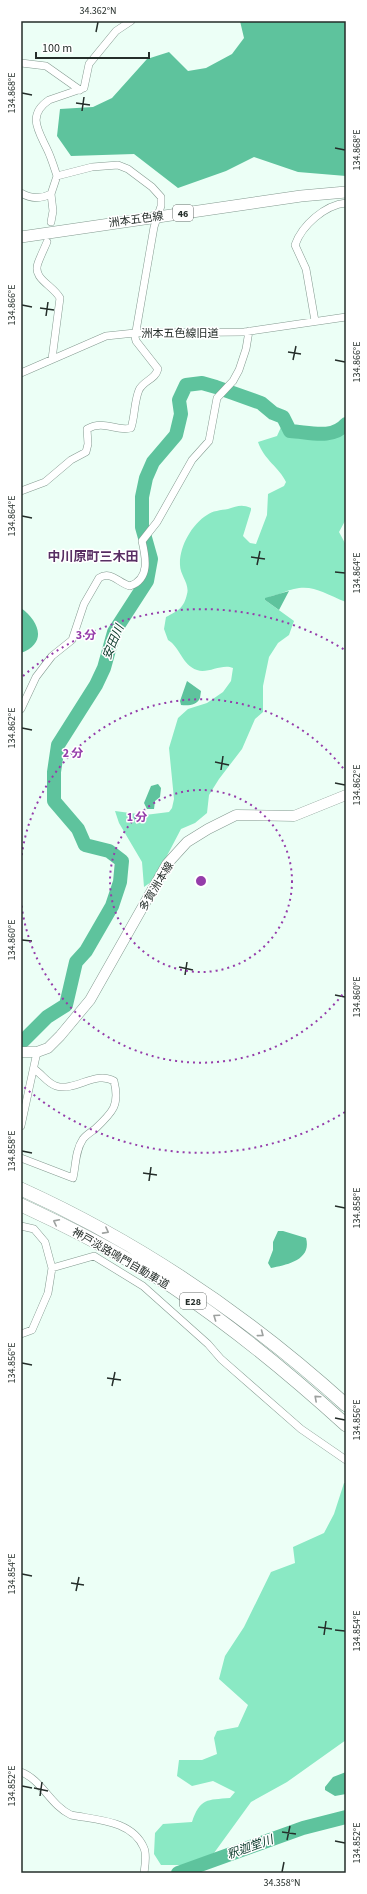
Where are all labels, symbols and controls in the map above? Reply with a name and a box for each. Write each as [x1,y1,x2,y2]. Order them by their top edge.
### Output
text: 34.362°N [79,4,117,18]
scale bar [36,34,149,60]
text: 100 m [42,40,72,57]
text: 134.868°E [5,73,19,113]
text: 134.868°E [350,130,364,170]
road number: 46 [173,205,193,221]
street label: 洲本五色線 [108,208,164,231]
text: 134.866°E [5,285,19,325]
street label: 洲本五色線旧道 [142,326,219,341]
text: 134.866°E [350,342,364,382]
text: 134.864°E [5,496,19,536]
district label: 中川原町三木田 [47,548,139,566]
text: 134.864°E [350,553,364,593]
water label: 安田川 [99,620,129,662]
text: 3 分 [76,627,96,644]
text: 134.862°E [5,708,19,748]
text: 2 分 [63,745,83,762]
text: 134.862°E [350,765,364,805]
text: 1 分 [127,809,147,826]
street label: 多賀洲本線 [136,859,177,914]
centre of rings [194,874,208,888]
text: 134.860°E [5,920,19,960]
text: 134.860°E [350,977,364,1017]
text: 134.858°E [5,1131,19,1171]
text: 134.858°E [350,1188,364,1228]
one-way arrow [53,1219,61,1227]
street label: 神戸淡路鳴門自動車道 [69,1224,172,1292]
one-way arrow [102,1227,109,1234]
road number: E28 [180,1293,206,1309]
one-way arrow [213,1315,220,1322]
one-way arrow [256,1329,263,1336]
text: 134.856°E [5,1343,19,1383]
one-way arrow [314,1396,322,1403]
text: 134.856°E [350,1400,364,1440]
text: 134.854°E [5,1554,19,1594]
text: 134.854°E [350,1611,364,1651]
text: 134.852°E [5,1766,19,1806]
text: 134.852°E [350,1823,364,1863]
water label: 釈迦堂川 [225,1831,278,1864]
text: 34.358°N [263,1876,301,1890]

